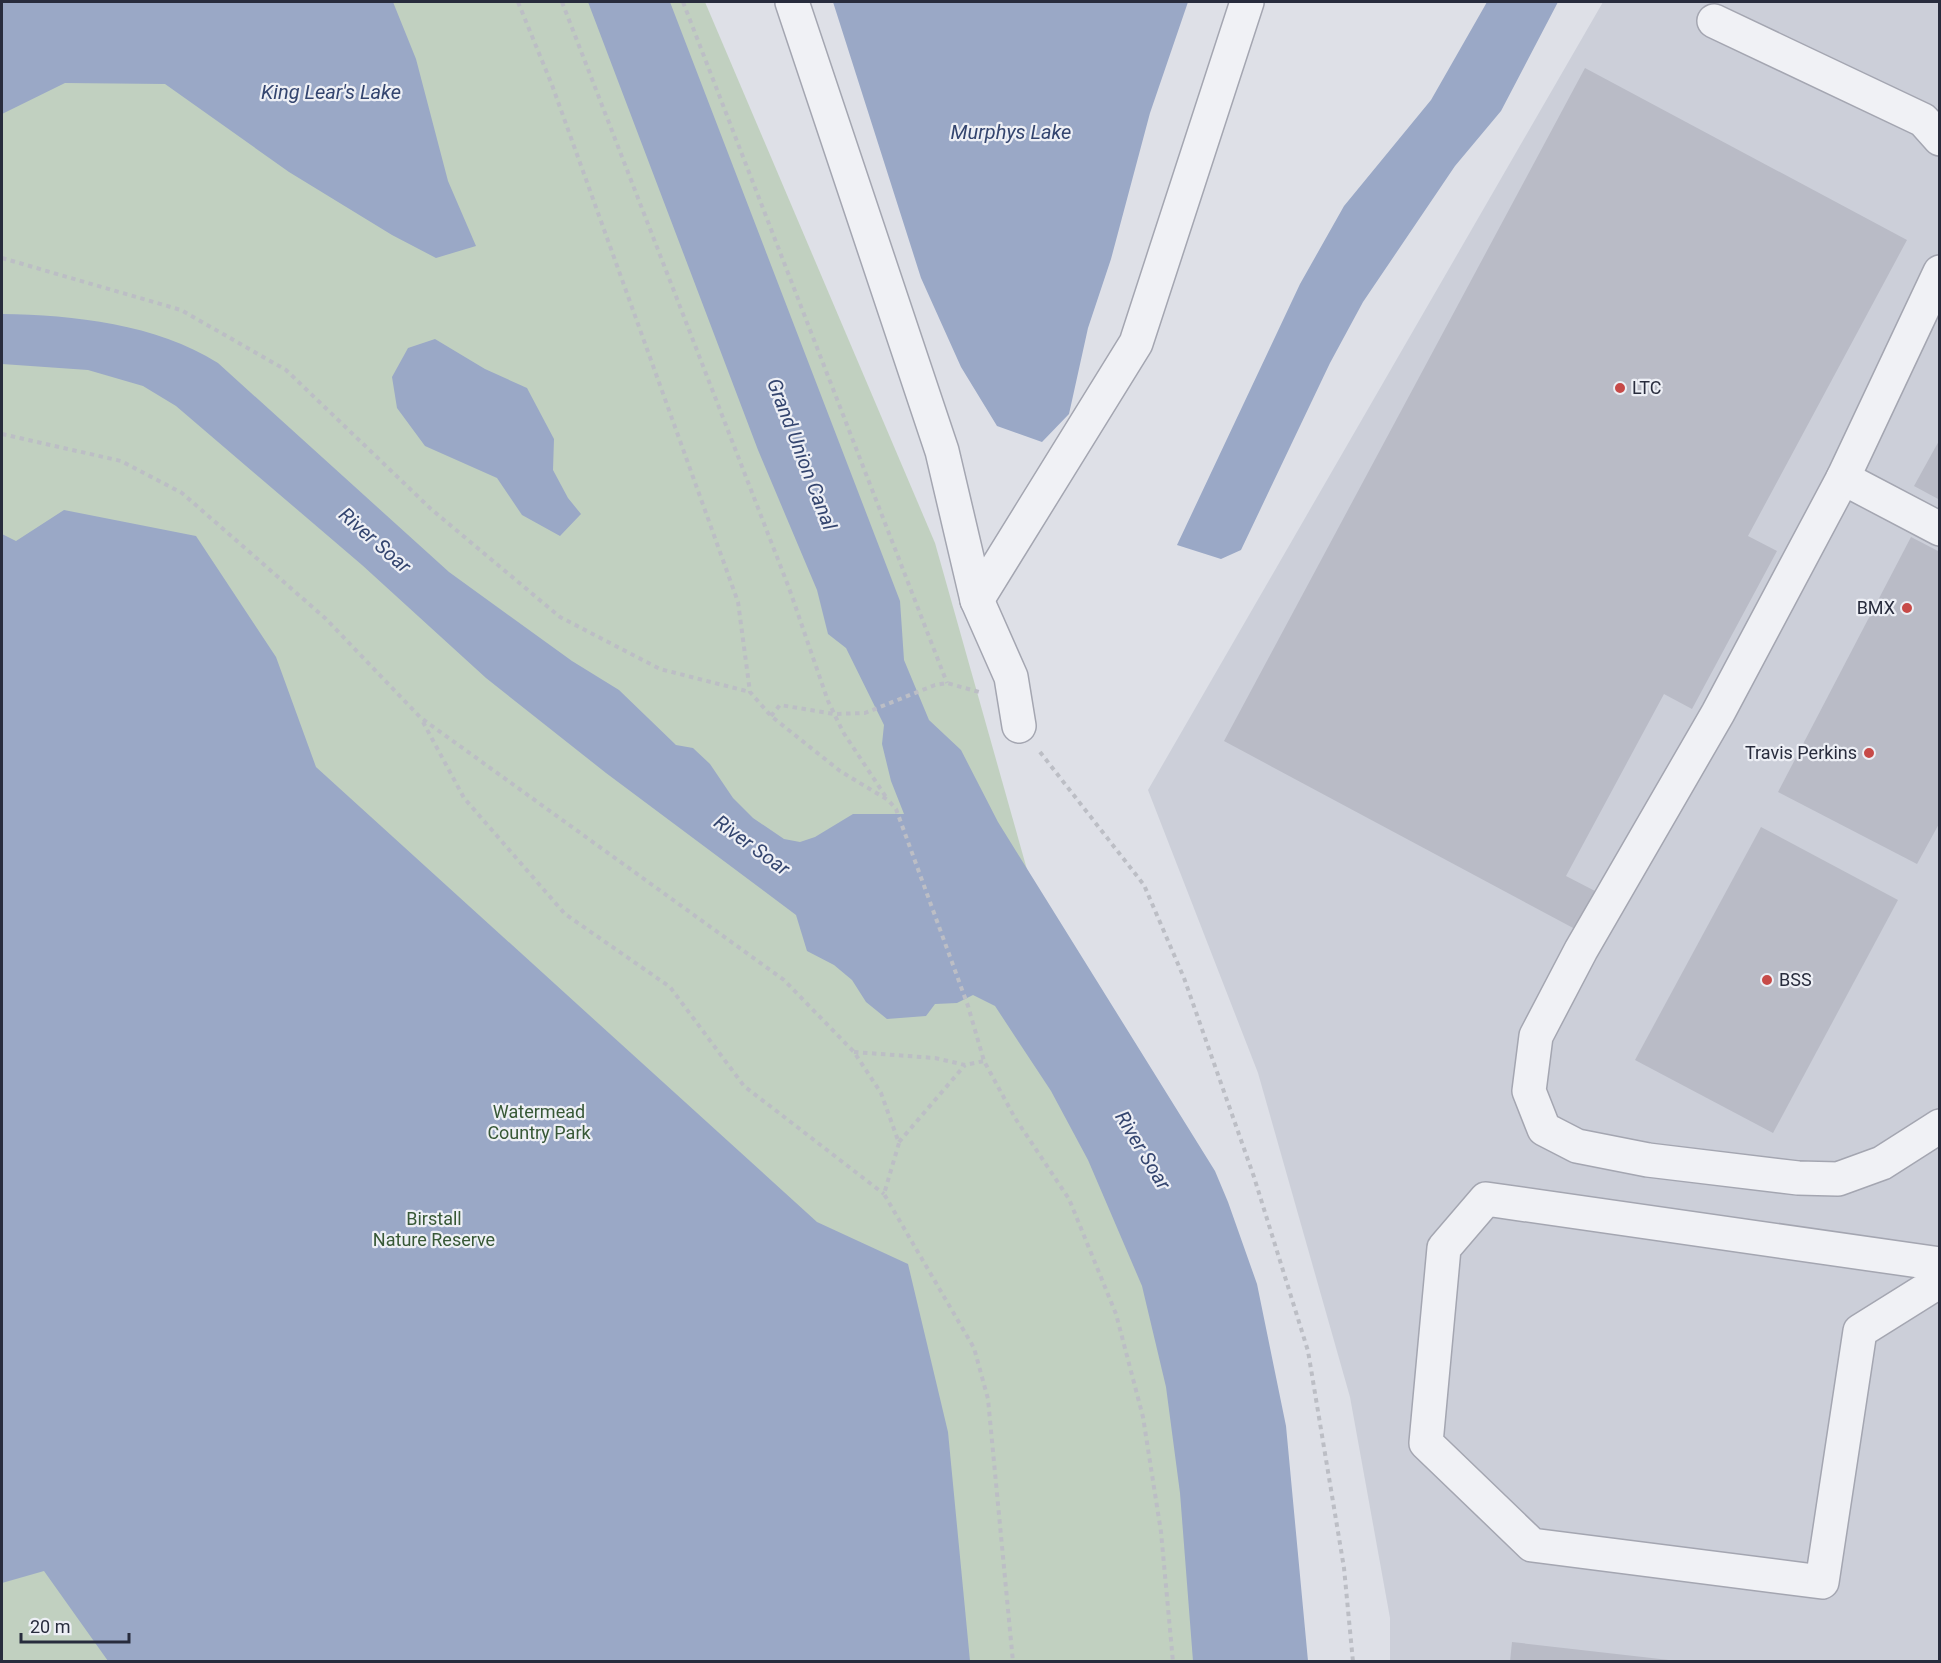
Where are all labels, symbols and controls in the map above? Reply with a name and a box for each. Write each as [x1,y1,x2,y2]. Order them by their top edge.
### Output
water label: King Lear's Lake [261,80,401,104]
water label: Murphys Lake [951,120,1071,144]
water label: Grand Union Canal [762,375,842,533]
place label: LTC [1632,377,1662,398]
marker: LTC [1613,381,1627,395]
water label: River Soar [334,502,417,579]
place label: BMX [1857,597,1895,618]
marker: BMX [1900,601,1914,615]
place label: Travis Perkins [1745,742,1857,763]
marker: Travis Perkins [1862,746,1876,760]
water label: River Soar [710,810,796,881]
place label: BSS [1779,969,1812,990]
marker: BSS [1760,973,1774,987]
park label: Watermead Country Park [487,1101,591,1143]
water label: River Soar [1110,1106,1177,1195]
park label: Birstall Nature Reserve [373,1208,495,1250]
scale bar [21,1606,129,1644]
text: 20 m [30,1616,70,1637]

